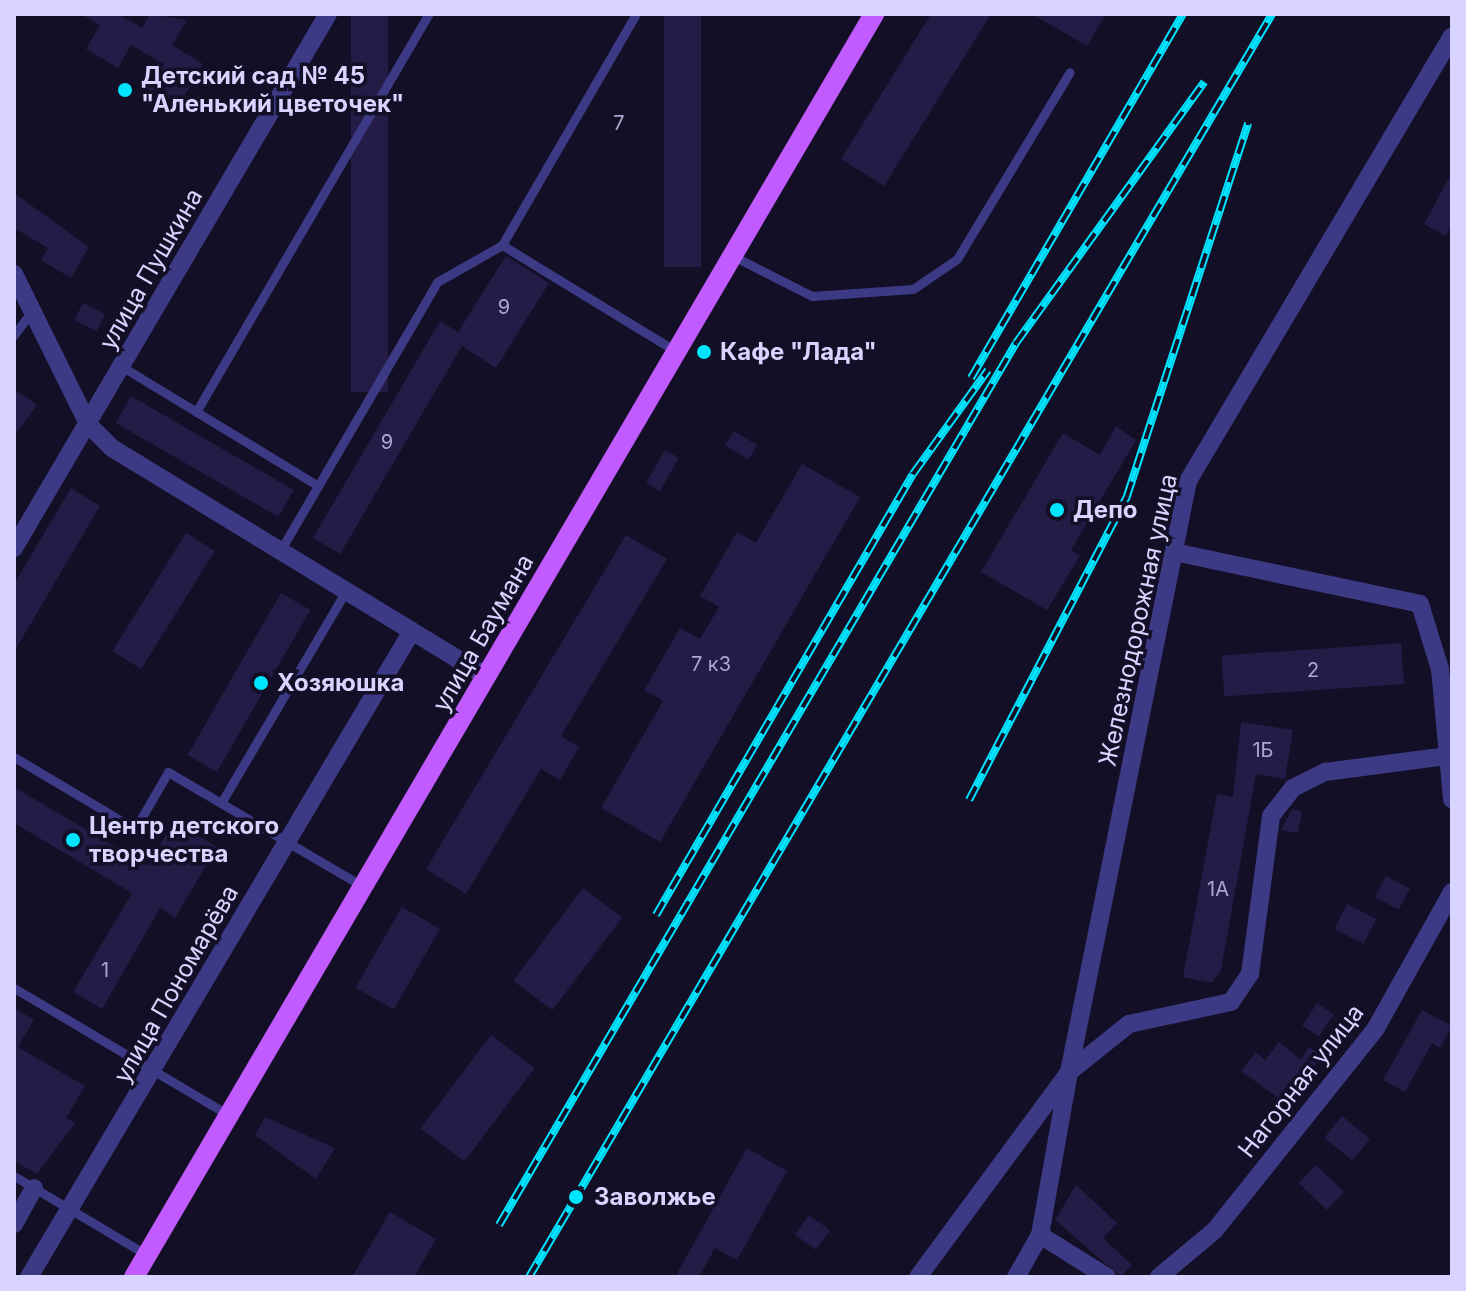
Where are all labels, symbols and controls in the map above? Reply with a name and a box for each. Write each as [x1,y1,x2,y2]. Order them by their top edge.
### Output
place label: Детский сад № 45 "Аленький цветочек" [141,62,404,118]
marker: Детский сад № 45 "Аленький цветочек" [116,81,134,99]
house number: 7 [613,111,625,135]
street label: улица Пушкина [93,183,209,355]
house number: 9 [498,295,510,319]
place label: Кафе "Лада" [720,338,877,366]
marker: Кафе "Лада" [695,343,713,361]
house number: 9 [381,430,393,454]
street label: Железнодорожная улица [1093,471,1183,769]
place label: Депо [1073,496,1138,524]
marker: Депо [1048,501,1066,519]
street label: улица Баумана [426,549,540,717]
house number: 7 к3 [691,652,731,676]
house number: 2 [1307,658,1319,682]
place label: Хозяюшка [277,669,404,697]
marker: Хозяюшка [252,674,270,692]
house number: 1Б [1252,738,1274,762]
place label: Центр детского творчества [89,812,279,868]
marker: Центр детского творчества [64,831,82,849]
house number: 1А [1207,877,1229,901]
street label: улица Пономарёва [108,880,244,1088]
house number: 1 [101,958,109,982]
street label: Нагорная улица [1232,999,1370,1163]
place label: Заволжье [594,1183,716,1211]
marker: Заволжье [565,1186,587,1208]

